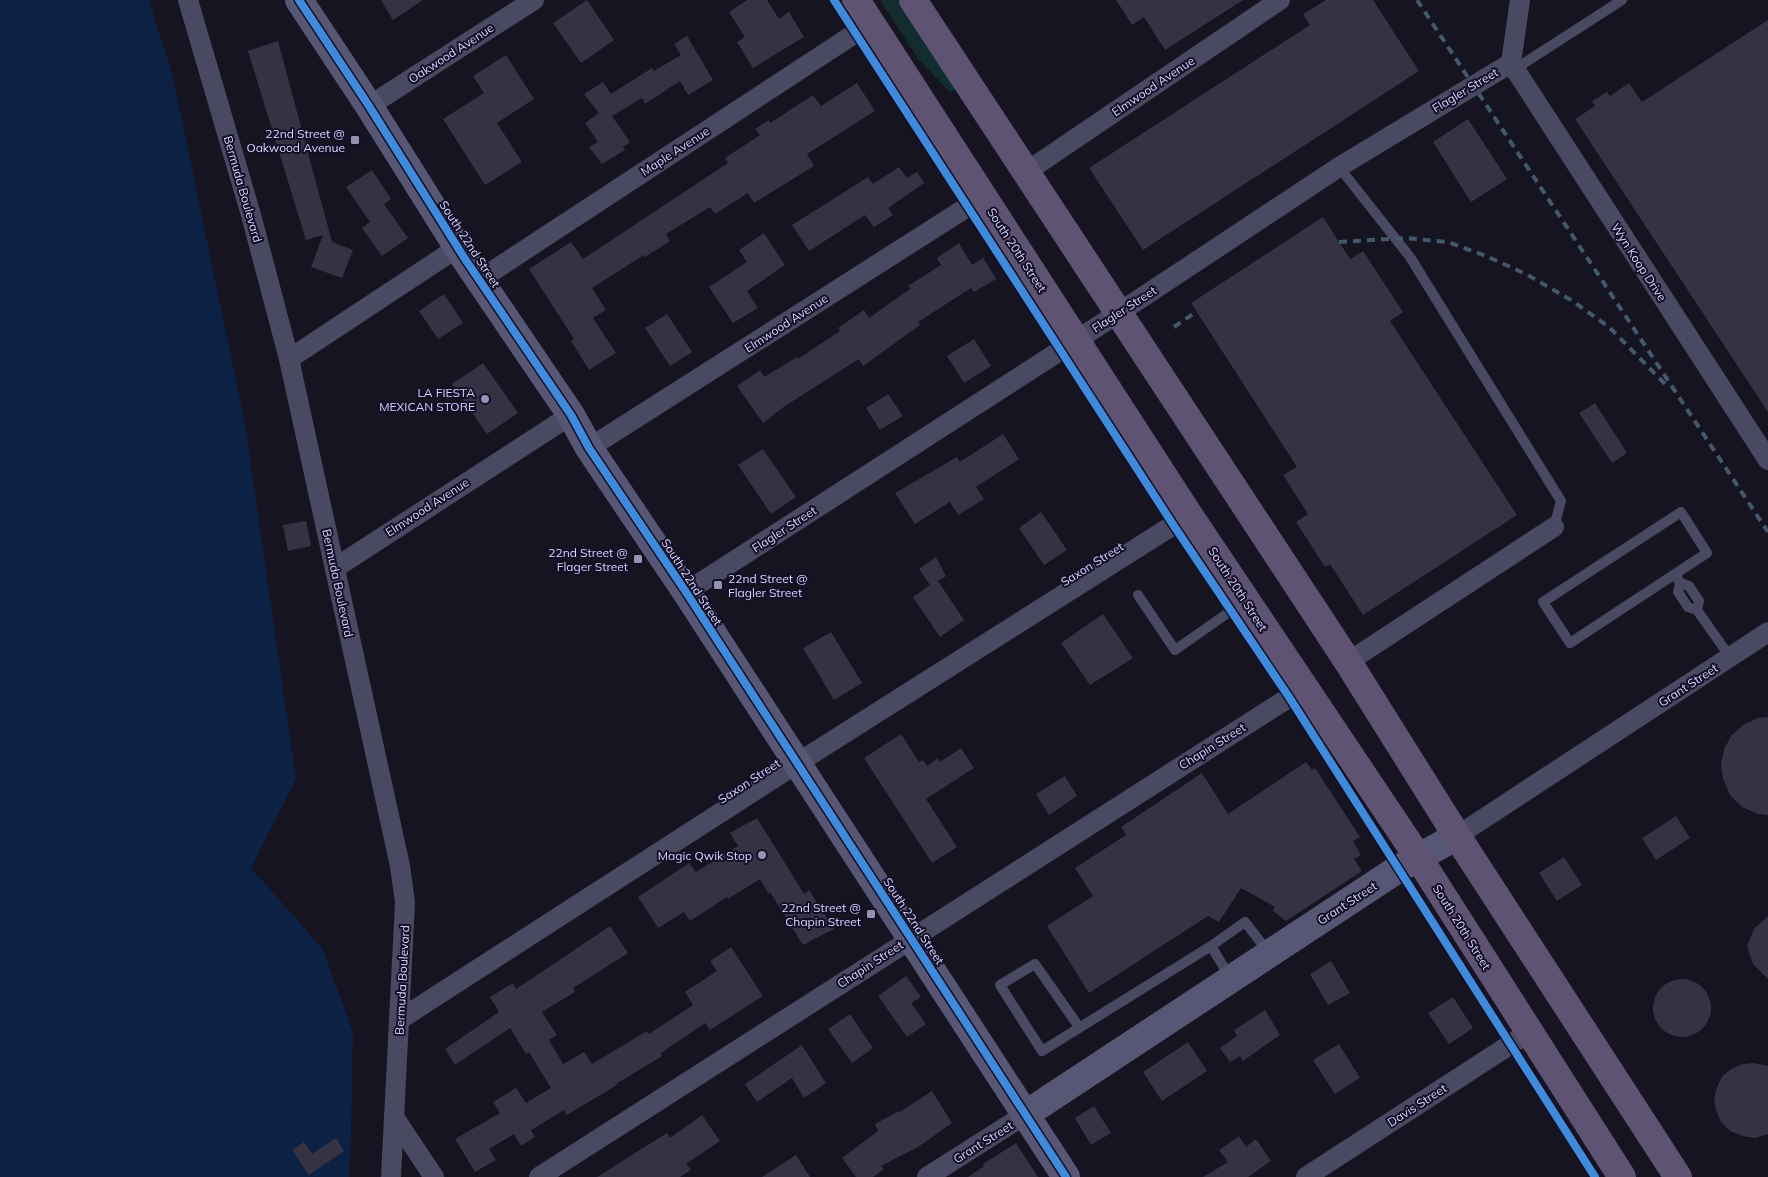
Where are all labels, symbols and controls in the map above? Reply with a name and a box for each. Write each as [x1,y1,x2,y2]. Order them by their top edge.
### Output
street label: Oakwood Avenue [406,20,496,86]
street label: Elmwood Avenue [1109,53,1197,119]
street label: Flagler Street [1429,64,1501,116]
street label: Maple Avenue [638,123,712,179]
place label: 22nd Street @ Oakwood Avenue [246,126,345,155]
street label: Bermuda Boulevard [221,134,265,244]
marker: 22nd Street @ Oakwood Avenue [349,134,361,146]
street label: South 22nd Street [436,198,504,290]
street label: South 20th Street [984,205,1050,295]
street label: Wyn Koop Drive [1608,220,1670,304]
street label: Flagler Street [1089,283,1159,335]
street label: Elmwood Avenue [741,290,831,356]
place label: LA FIESTA MEXICAN STORE [379,385,475,414]
marker: LA FIESTA MEXICAN STORE [479,393,491,405]
street label: Elmwood Avenue [382,474,472,540]
street label: Flagler Street [749,503,819,555]
street label: Bermuda Boulevard [319,528,357,638]
street label: South 22nd Street [658,536,726,628]
street label: Saxon Street [1058,539,1126,589]
street label: South 20th Street [1205,544,1271,634]
place label: 22nd Street @ Flager Street [548,545,628,574]
marker: 22nd Street @ Flager Street [632,553,644,565]
place label: 22nd Street @ Flagler Street [728,571,808,600]
marker: 22nd Street @ Flagler Street [712,579,724,591]
street label: Grant Street [1655,660,1721,710]
street label: Chapin Street [1176,720,1248,772]
street label: Saxon Street [715,755,783,807]
place label: Magic Qwik Stop [658,848,752,863]
marker: Magic Qwik Stop [756,849,768,861]
street label: South 22nd Street [880,875,948,967]
street label: Grant Street [1314,878,1380,928]
street label: South 20th Street [1430,882,1494,972]
place label: 22nd Street @ Chapin Street [781,900,861,929]
marker: 22nd Street @ Chapin Street [865,908,877,920]
street label: Bermuda Boulevard [392,925,412,1035]
street label: Chapin Street [834,937,906,991]
street label: Davis Street [1385,1080,1449,1130]
street label: Grant Street [950,1118,1016,1166]

